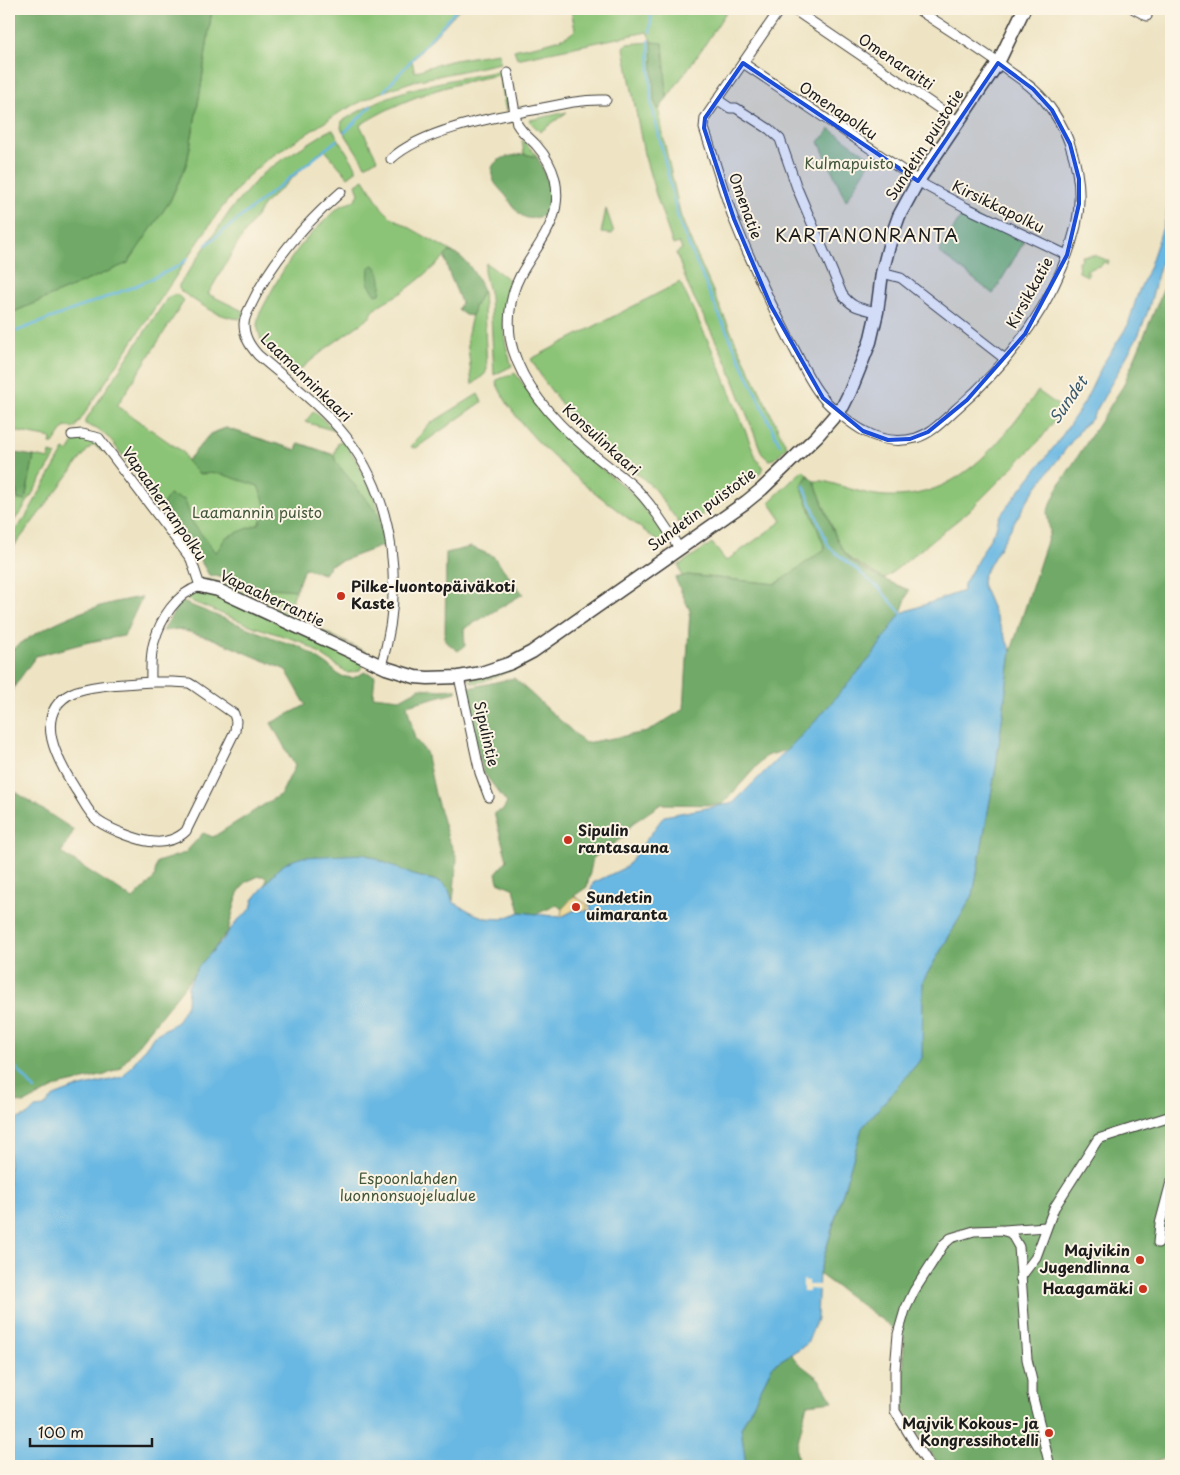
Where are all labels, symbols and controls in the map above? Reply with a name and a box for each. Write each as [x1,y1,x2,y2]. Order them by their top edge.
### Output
street label: Omenaraitti [854,27,939,95]
street label: Omenapolku [795,75,883,145]
street label: Sundetin puistotie [879,84,968,204]
park label: Kulmapuisto [804,151,894,174]
street label: Omenatie [724,169,769,242]
street label: Kirsikkapolku [949,173,1049,238]
district label: KARTANONRANTA [775,221,959,248]
street label: Kirsikkatie [1000,252,1058,332]
street label: Laamanninkaari [256,327,358,427]
water label: Sundet [1042,369,1094,428]
street label: Konsulinkaari [558,398,646,480]
street label: Vapaaherranpolku [117,441,213,565]
street label: Sundetin puistotie [642,462,760,556]
park label: Laamannin puisto [192,500,322,523]
street label: Vapaaherrantie [216,563,329,632]
place label: Pilke-luontopäiväkoti Kaste [351,574,516,614]
marker: Pilke-luontopäiväkoti Kaste [335,590,347,602]
street label: Sipulintie [469,699,506,769]
place label: Sipulin rantasauna [578,818,669,858]
marker: Sipulin rantasauna [562,834,574,846]
place label: Sundetin uimaranta [586,885,668,925]
marker: Sundetin uimaranta [570,901,582,913]
park label: Espoonlahden luonnonsuojelualue [340,1166,476,1206]
place label: Majvikin Jugendlinna [1039,1238,1130,1278]
marker: Majvikin Jugendlinna [1134,1254,1146,1266]
place label: Haagamäki [1043,1276,1133,1299]
marker: Haagamäki [1137,1283,1149,1295]
place label: Majvik Kokous- ja Kongressihotelli [902,1411,1040,1451]
scale bar [30,1415,152,1447]
text: 100 m [38,1420,84,1443]
marker: Majvik Kokous- ja Kongressihotelli [1043,1427,1055,1439]

